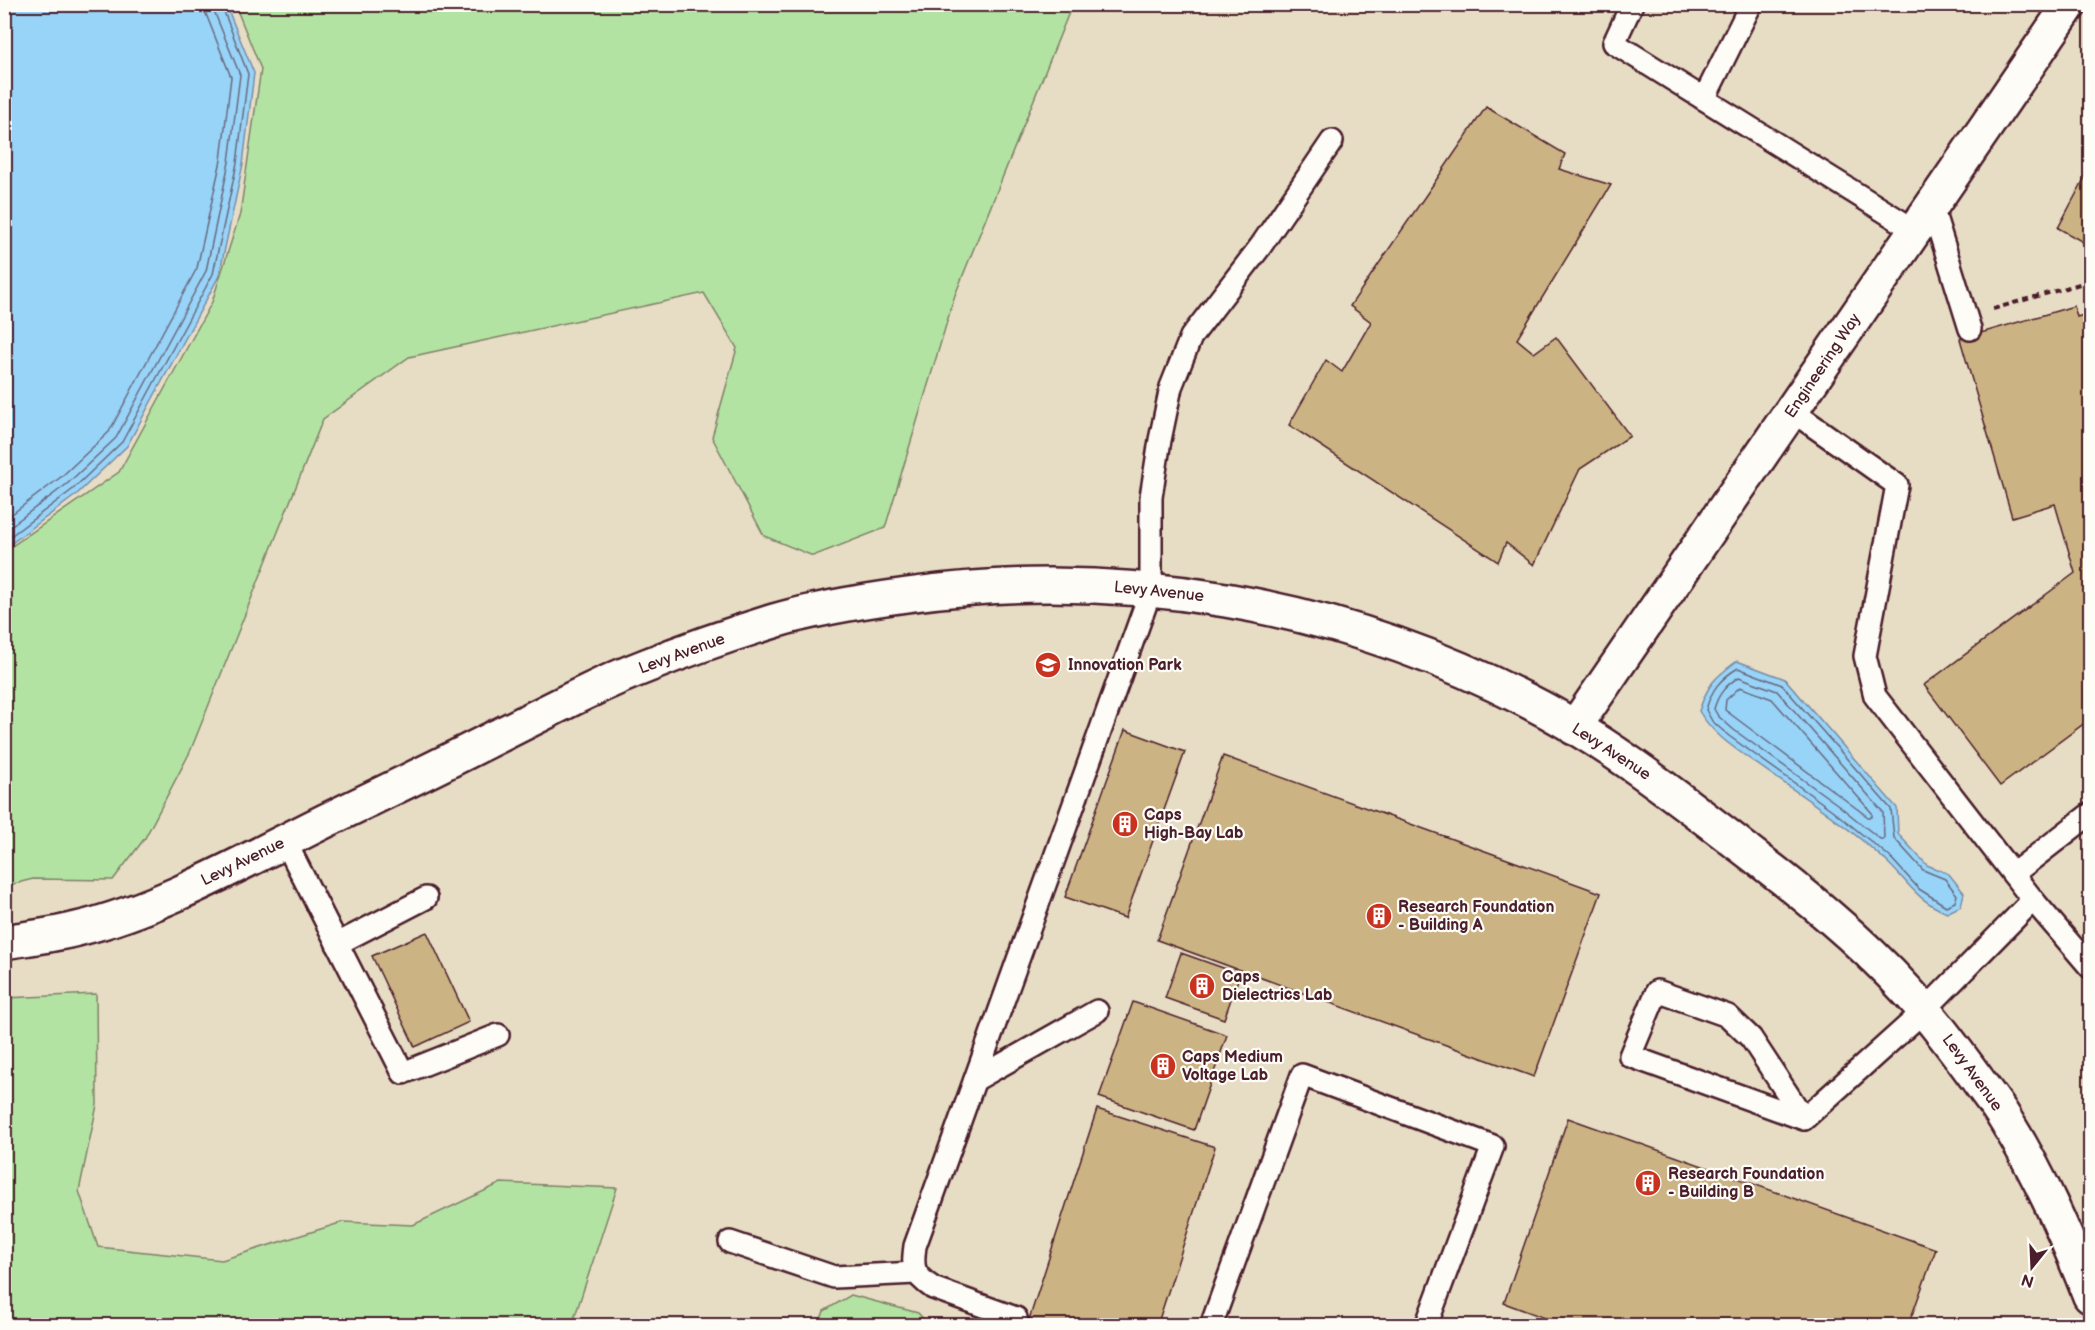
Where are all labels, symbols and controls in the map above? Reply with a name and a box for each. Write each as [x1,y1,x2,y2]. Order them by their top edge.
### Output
street label: Engineering Way [1781,309,1865,422]
street label: Levy Avenue [1113,578,1205,606]
street label: Levy Avenue [636,629,728,678]
school or university icon: Innovation Park [1033,650,1063,680]
place label: Innovation Park [1068,656,1182,675]
street label: Levy Avenue [1568,719,1655,785]
place label: Caps High-Bay Lab [1144,806,1244,843]
building icon: Caps High-Bay Lab [1110,809,1140,839]
street label: Levy Avenue [198,833,288,890]
place label: Research Foundation - Building A [1398,898,1554,935]
building icon: Research Foundation - Building A [1364,901,1394,931]
place label: Caps Dielectrics Lab [1222,968,1333,1005]
building icon: Caps Dielectrics Lab [1187,971,1217,1001]
street label: Levy Avenue [1938,1031,2007,1116]
place label: Caps Medium Voltage Lab [1182,1048,1283,1085]
building icon: Caps Medium Voltage Lab [1148,1051,1178,1081]
place label: Research Foundation - Building B [1668,1165,1824,1202]
building icon: Research Foundation - Building B [1633,1168,1663,1198]
north arrow [2002,1237,2062,1297]
text: N [2019,1269,2036,1291]

